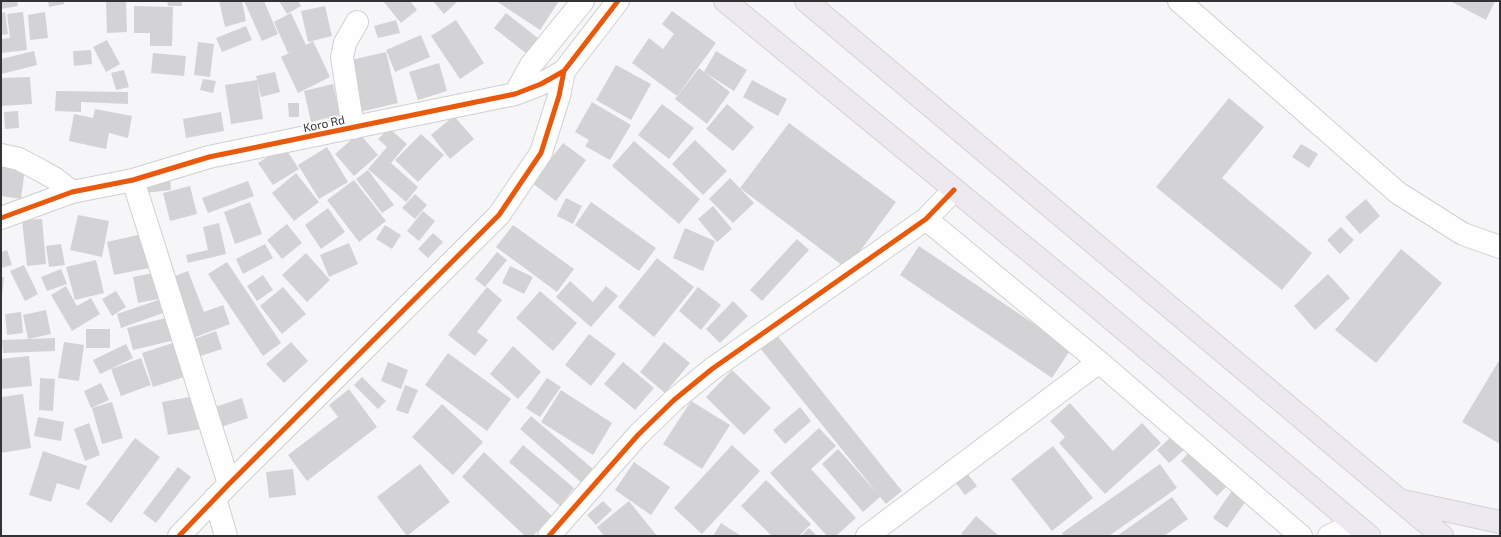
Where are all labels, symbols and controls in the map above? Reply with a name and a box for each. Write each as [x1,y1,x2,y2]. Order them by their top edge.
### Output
street label: Koro Rd [302,113,346,135]

